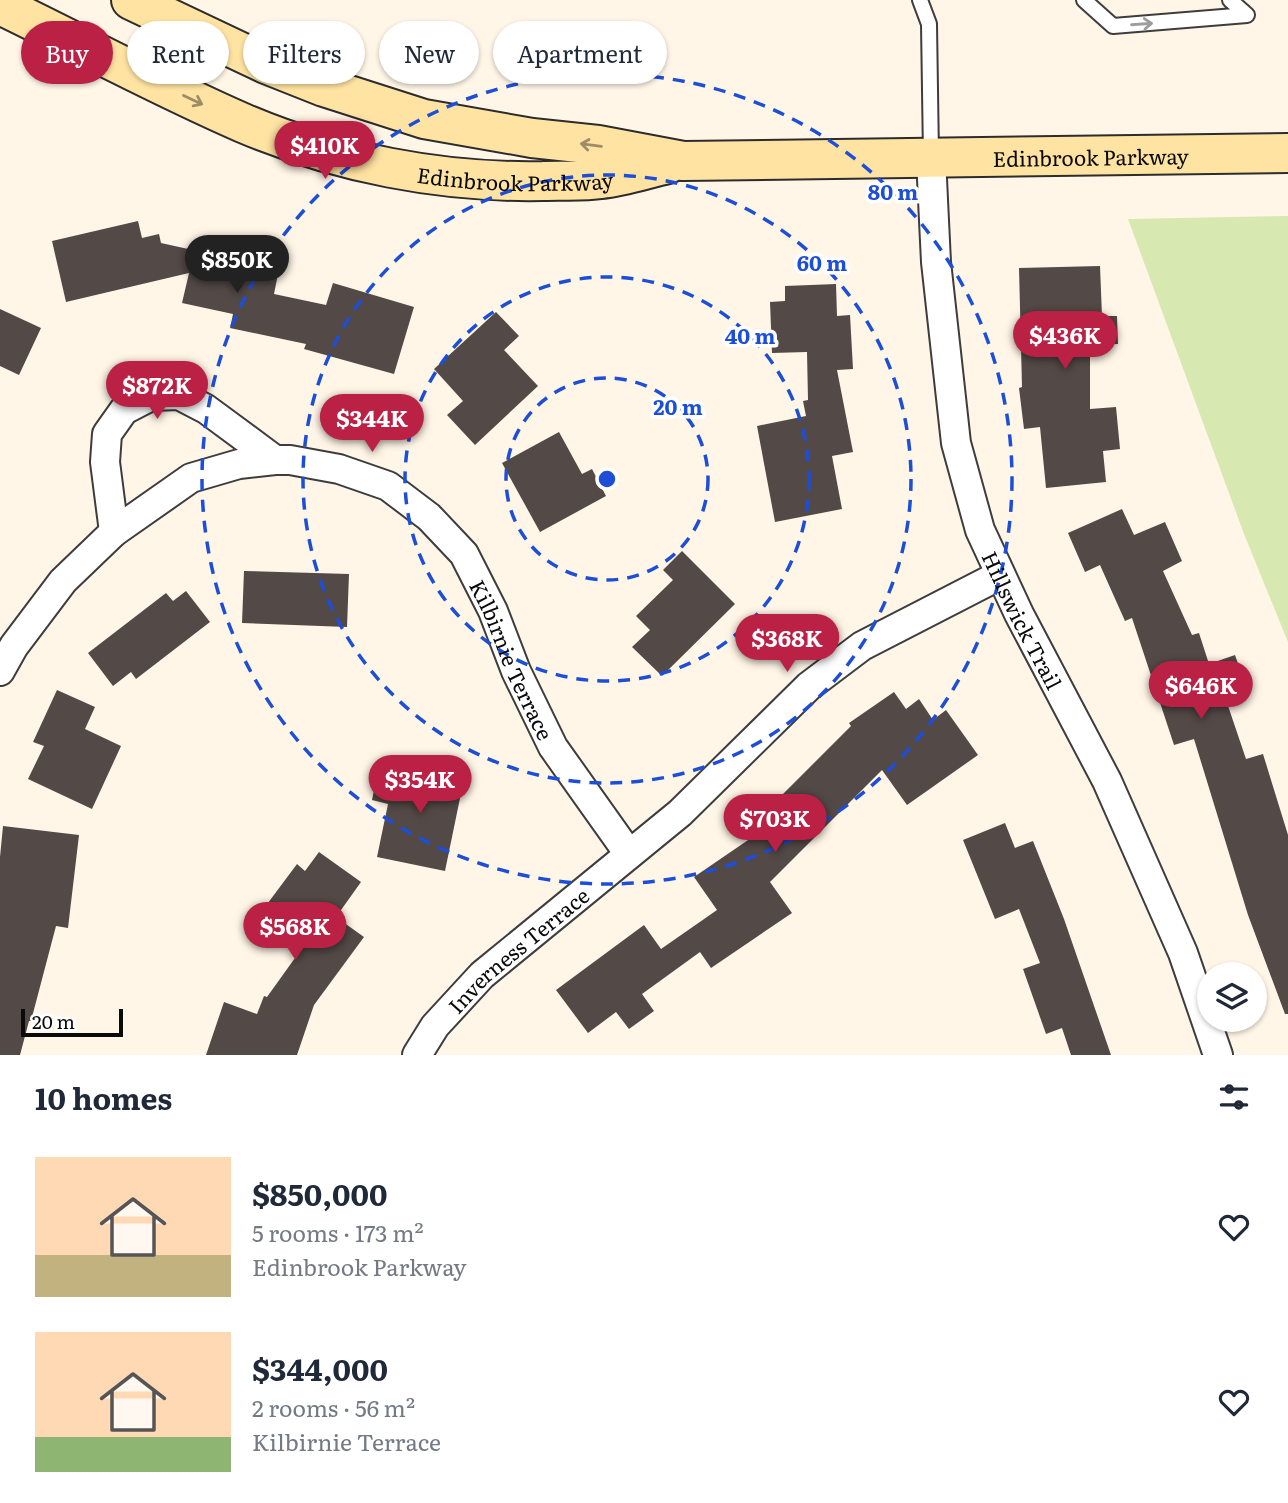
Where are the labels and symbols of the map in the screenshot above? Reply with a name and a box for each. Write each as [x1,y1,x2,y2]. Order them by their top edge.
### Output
one-way arrow [1130,17,1153,30]
one-way arrow [182,94,203,107]
pin: $410K [276,122,374,181]
one-way arrow [581,138,603,151]
street label: Edinbrook Parkway [992,139,1190,172]
street label: Edinbrook Parkway [415,157,616,197]
text: 80 m [868,175,918,206]
pin: $850K [188,236,286,295]
text: 60 m [797,246,847,277]
pin: $436K [1016,312,1114,371]
text: 40 m [725,319,775,350]
pin: $872K [108,362,206,421]
text: 20 m [653,390,703,421]
pin: $344K [323,394,421,454]
centre of rings [595,467,619,491]
street label: Hillswick Trail [976,545,1071,694]
street label: Kilbirnie Terrace [464,573,562,744]
pin: $368K [738,614,836,674]
pin: $646K [1152,662,1250,721]
pin: $354K [371,756,469,815]
pin: $703K [726,794,824,854]
street label: Inverness Terrace [439,879,595,1019]
pin: $568K [246,902,344,962]
scale bar [21,1006,122,1038]

